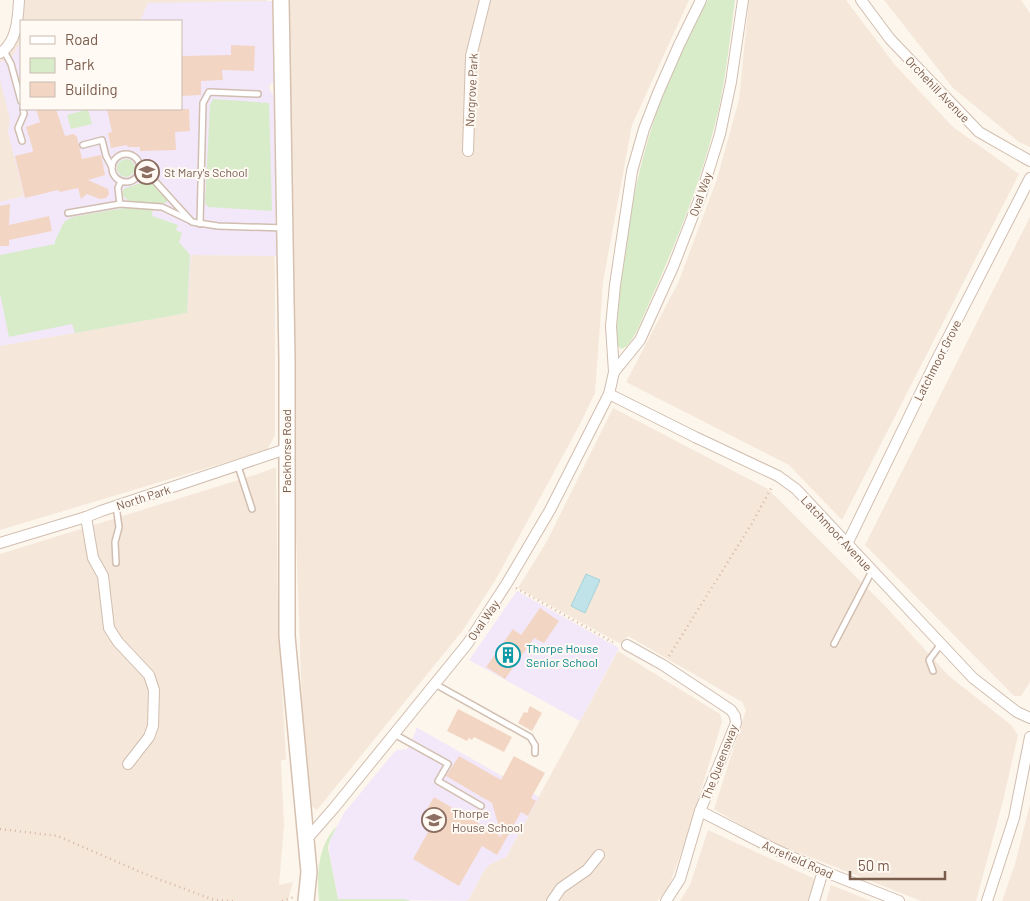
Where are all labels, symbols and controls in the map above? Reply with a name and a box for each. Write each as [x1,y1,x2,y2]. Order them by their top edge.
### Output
legend [20,20,182,110]
text: Road [65,30,98,48]
street label: Norgrove Park [462,53,480,127]
street label: Orchehill Avenue [903,53,973,125]
text: Park [65,55,95,73]
text: Building [65,80,118,98]
school or university icon: St Mary's School [134,159,160,185]
place label: St Mary's School [164,165,248,179]
street label: Oval Way [686,170,714,218]
street label: Latchmoor Grove [910,317,964,403]
street label: Packhorse Road [279,409,293,493]
street label: North Park [114,482,172,512]
street label: Latchmoor Avenue [799,493,875,573]
street label: Oval Way [464,597,502,643]
place label: Thorpe House Senior School [526,641,598,669]
building icon: Thorpe House Senior School [495,642,521,668]
street label: The Queensway [698,722,740,802]
place label: Thorpe House School [452,806,523,834]
school or university icon: Thorpe House School [421,807,447,833]
street label: Acrefield Road [760,837,836,881]
scale bar [850,848,945,880]
text: 50 m [858,856,890,874]

